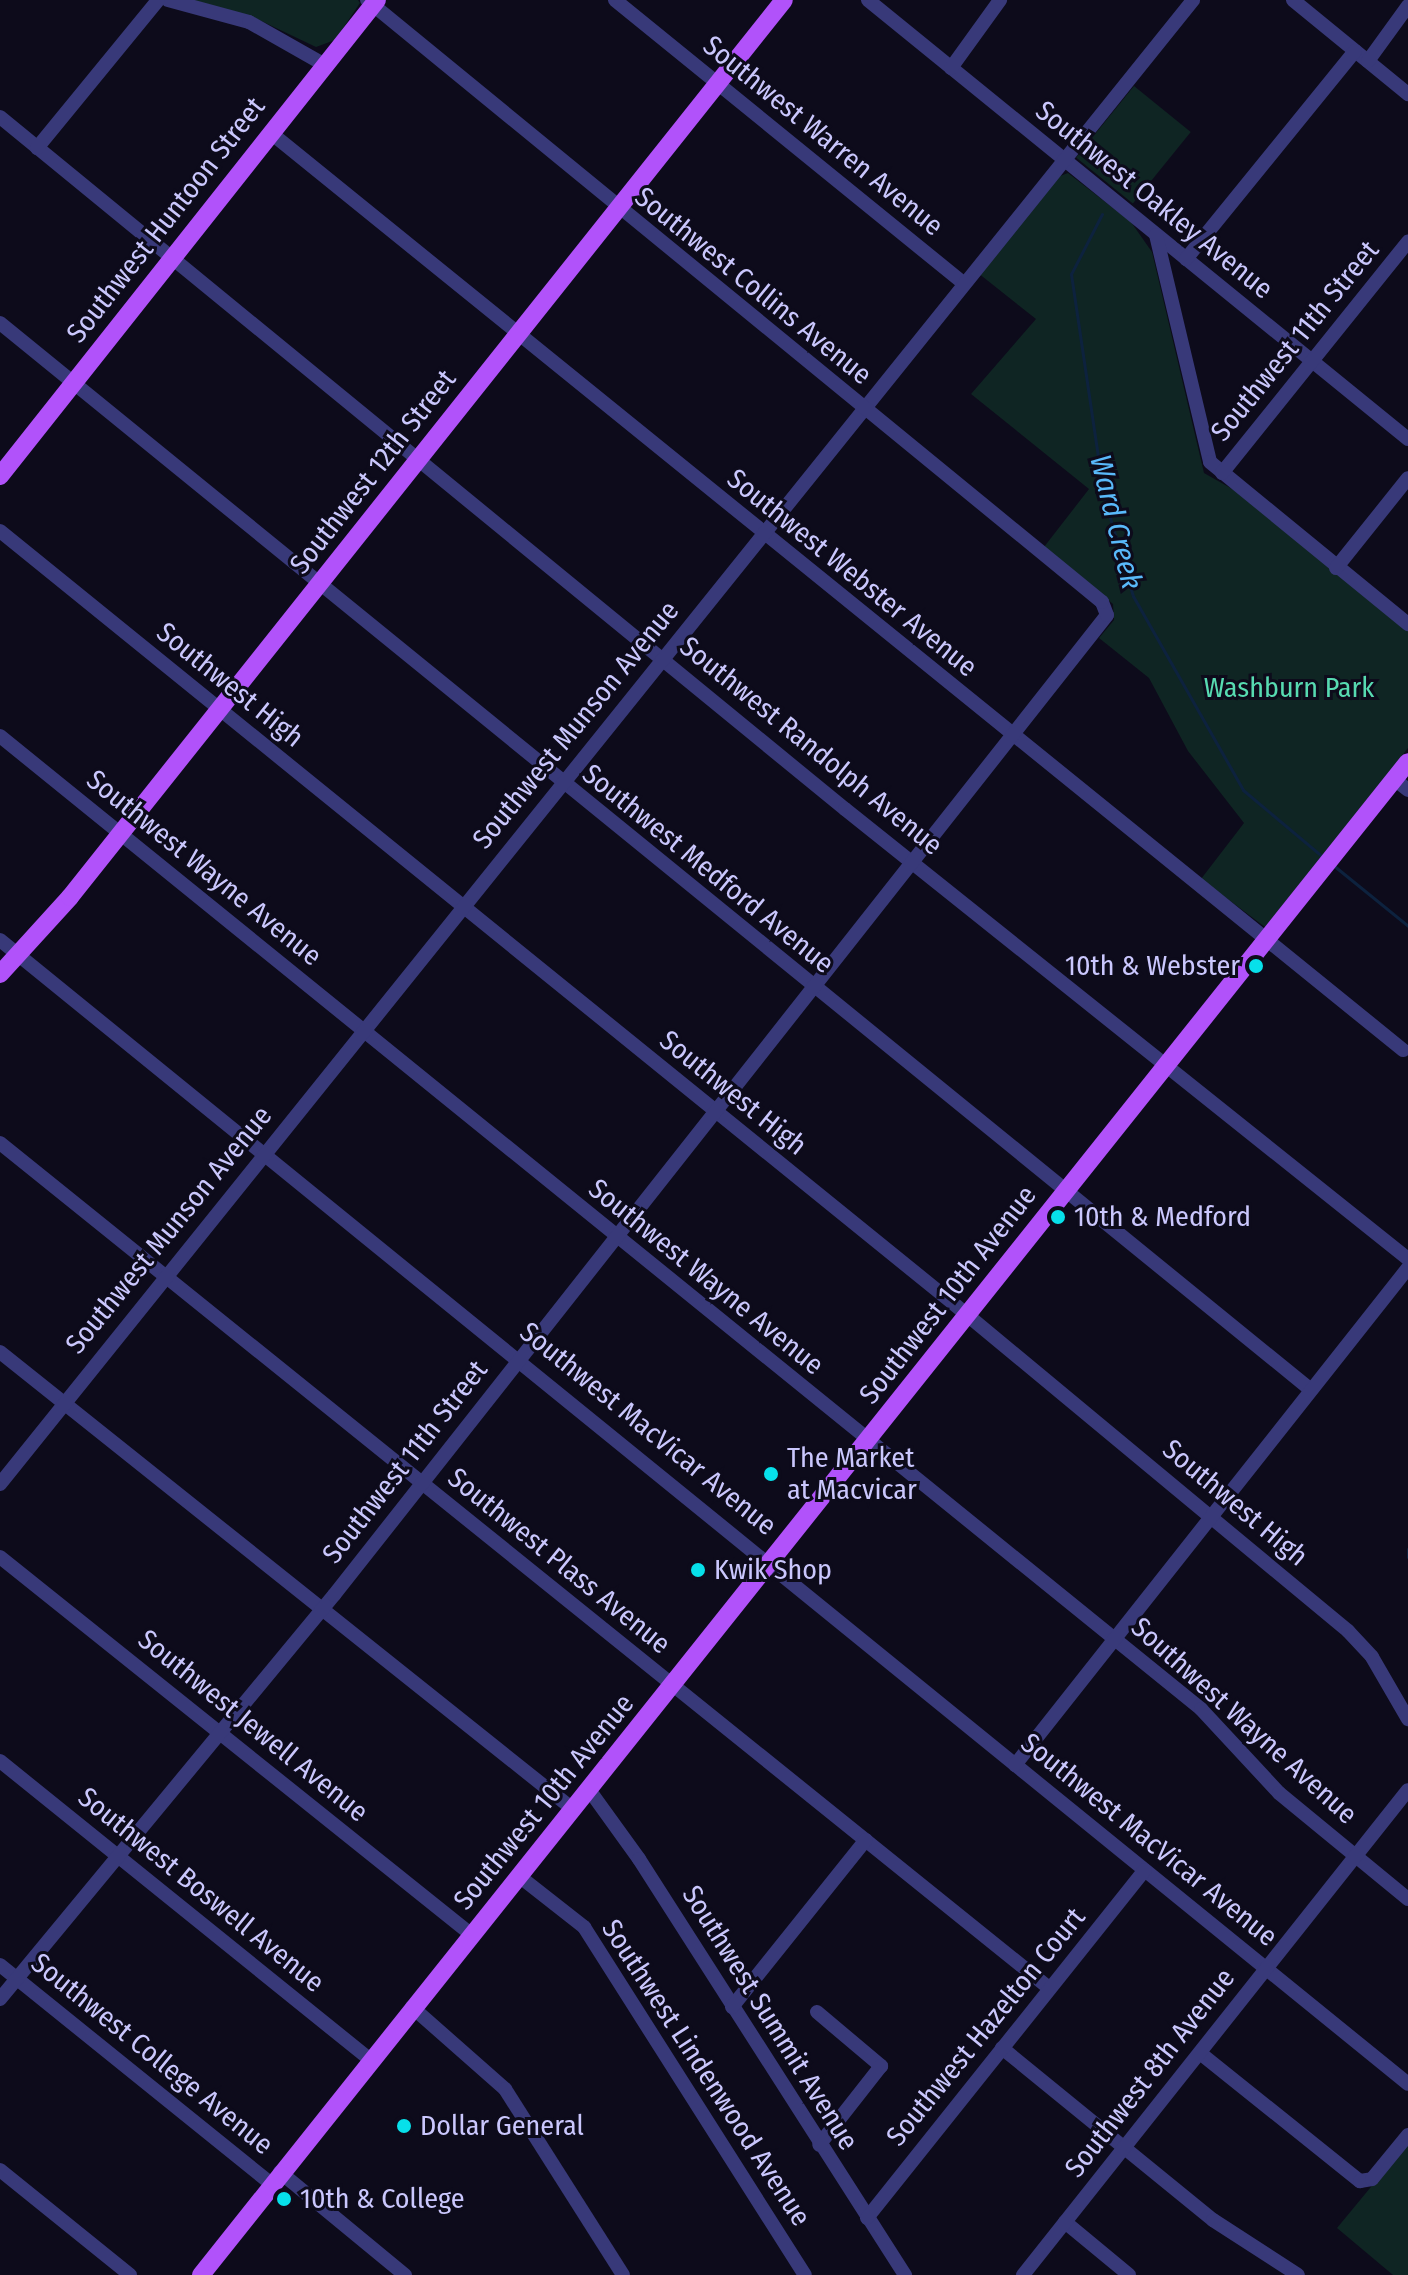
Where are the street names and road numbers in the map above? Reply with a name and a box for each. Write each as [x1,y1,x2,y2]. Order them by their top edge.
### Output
street label: Southwest Warren Avenue [696,29,950,243]
street label: Southwest Huntoon Street [60,91,272,349]
street label: Southwest Oakley Avenue [1029,94,1279,306]
street label: Southwest Collins Avenue [628,180,878,392]
street label: Southwest 11th Street [1204,234,1386,448]
street label: Southwest 12th Street [283,363,463,581]
street label: Southwest Webster Avenue [720,462,984,684]
street label: Southwest Munson Avenue [466,595,686,855]
street label: Southwest High [150,616,310,754]
street label: Southwest Randolph Avenue [673,630,949,862]
street label: Southwest Medford Avenue [576,757,840,981]
street label: Southwest Wayne Avenue [80,763,328,973]
street label: Southwest High [653,1024,813,1162]
street label: Southwest Munson Avenue [59,1100,279,1360]
street label: Southwest Wayne Avenue [582,1172,830,1382]
street label: Southwest 10th Avenue [853,1179,1043,1411]
street label: Southwest MacVicar Avenue [513,1315,783,1543]
street label: Southwest 11th Street [315,1354,495,1570]
street label: Southwest High [1156,1433,1314,1573]
street label: Southwest Plass Avenue [441,1461,677,1661]
street label: Southwest Wayne Avenue [1124,1611,1364,1831]
street label: Southwest Jewell Avenue [131,1623,375,1829]
street label: Southwest 10th Avenue [447,1688,641,1916]
street label: Southwest MacVicar Avenue [1014,1726,1284,1954]
street label: Southwest Boswell Avenue [71,1780,331,2000]
street label: Southwest Summit Avenue [675,1880,865,2156]
street label: Southwest Hazelton Court [880,1901,1092,2153]
street label: Southwest Lindenwood Avenue [594,1914,818,2232]
street label: Southwest College Avenue [24,1946,280,2162]
street label: Southwest 8th Avenue [1058,1962,1242,2184]

